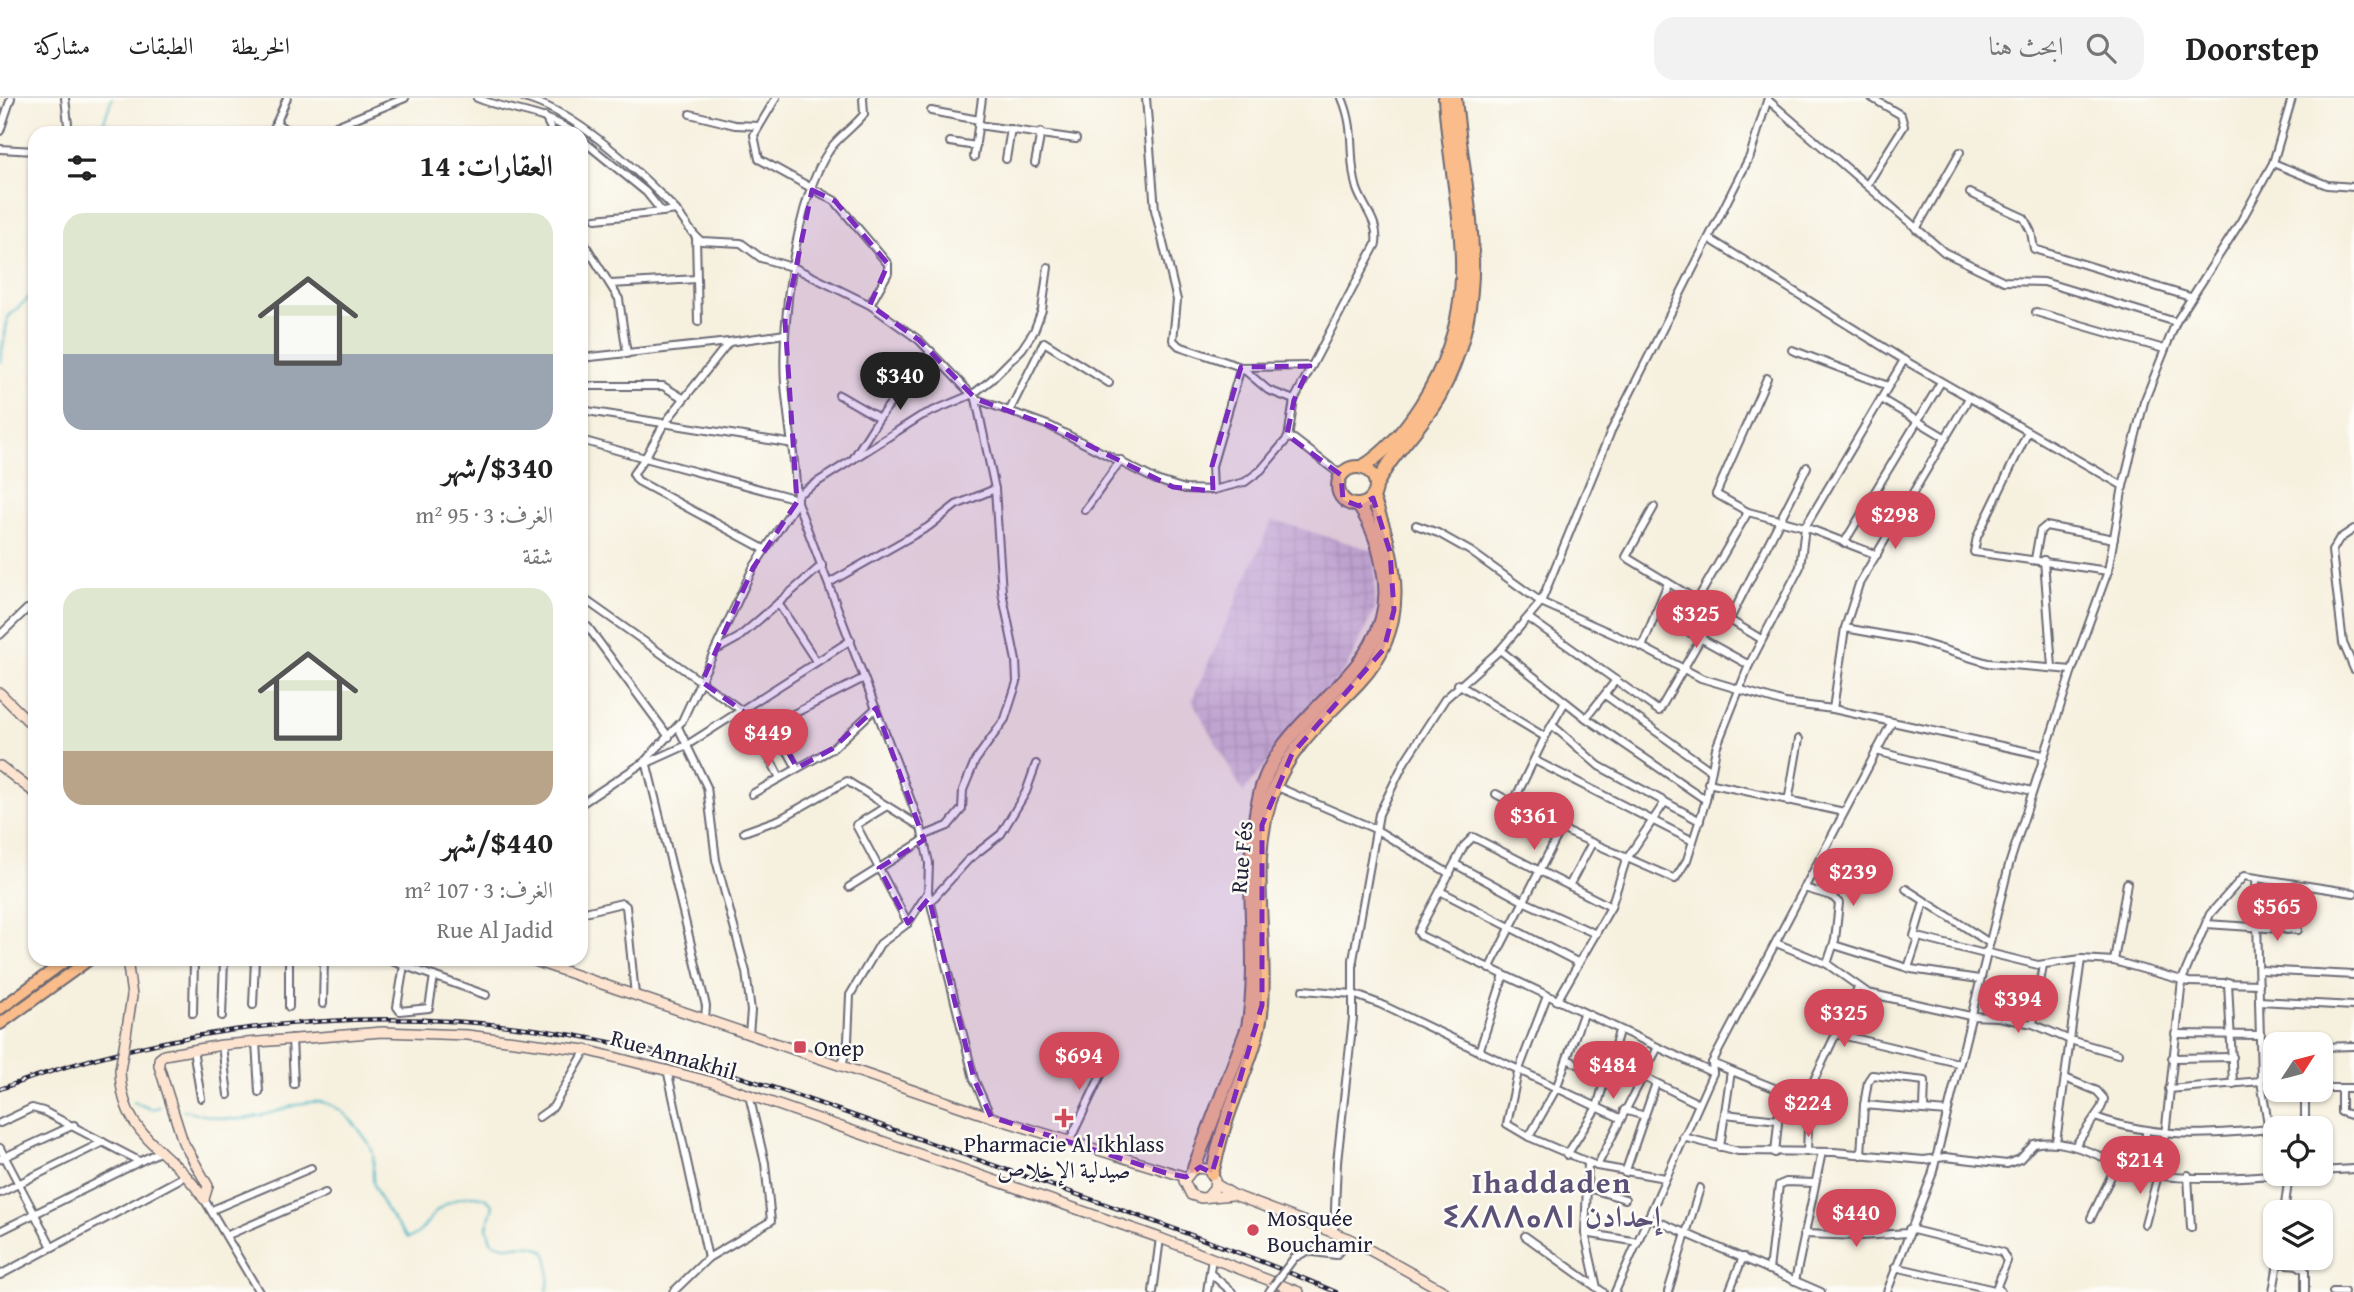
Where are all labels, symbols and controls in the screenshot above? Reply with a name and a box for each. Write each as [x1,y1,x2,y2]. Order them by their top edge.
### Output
search box [1654,17,2144,80]
text: Doorstep [2186,24,2319,72]
text: ابحث هنا [1988,26,2064,65]
text: مشاركة [35,28,90,63]
text: الطبقات [128,28,194,63]
text: الخريطة [232,28,290,63]
icon: search [2082,29,2120,67]
text: العقارات: 14 [420,143,553,187]
icon: filters [63,149,101,187]
icon: home [245,258,371,384]
pin: $340 [859,352,941,412]
text: $340 [876,358,924,391]
text: $340/شهر [442,445,553,489]
pin: $298 [1854,491,1936,551]
text: $298 [1871,497,1919,530]
text: الغرف: 3 · 95 m² [416,498,553,531]
text: شقة [523,539,553,572]
pin: $325 [1655,590,1737,650]
text: $325 [1672,596,1720,629]
icon: home [245,633,371,759]
pin: $449 [727,710,809,769]
text: $449 [744,715,792,748]
pin: $361 [1493,792,1575,852]
text: $361 [1510,798,1558,831]
street label: Rue Fés [1221,819,1261,895]
text: $440/شهر [442,820,553,864]
pin: $239 [1812,848,1894,908]
text: $239 [1829,854,1877,887]
text: الغرف: 3 · 107 m² [405,873,553,906]
pin: $565 [2236,884,2318,943]
text: $565 [2253,889,2301,922]
text: Rue Al Jadid [437,913,553,946]
pin: $394 [1977,976,2059,1035]
text: $394 [1994,981,2042,1014]
pin: $325 [1803,990,1885,1049]
text: $325 [1820,995,1868,1028]
street label: Rue Annakhil [607,1020,741,1088]
place label: Onep [814,1031,864,1064]
pin: $694 [1038,1032,1120,1092]
north arrow [2263,1032,2333,1102]
map controls [2263,1032,2333,1270]
text: $694 [1055,1038,1103,1071]
marker: Onep [792,1039,808,1055]
pin: $484 [1572,1042,1654,1101]
text: $484 [1589,1047,1637,1080]
pin: $224 [1767,1080,1849,1139]
text: $224 [1784,1085,1832,1118]
marker: Pharmacie Al Ikhlass صيدلية الإخلاص [1056,1110,1072,1126]
button: locate [2263,1116,2333,1186]
place label: Pharmacie Al Ikhlass صيدلية الإخلاص [964,1127,1164,1187]
pin: $214 [2099,1136,2181,1196]
text: $214 [2116,1142,2164,1175]
district label: Ihaddaden ⵉⵃⴷⴷⴰⴷⵏ إحدادن [1443,1160,1663,1238]
pin: $440 [1815,1190,1897,1249]
text: $440 [1832,1195,1880,1228]
button: layers [2263,1200,2333,1270]
place label: Mosquée Bouchamir [1267,1201,1373,1260]
marker: Mosquée Bouchamir [1245,1222,1261,1238]

